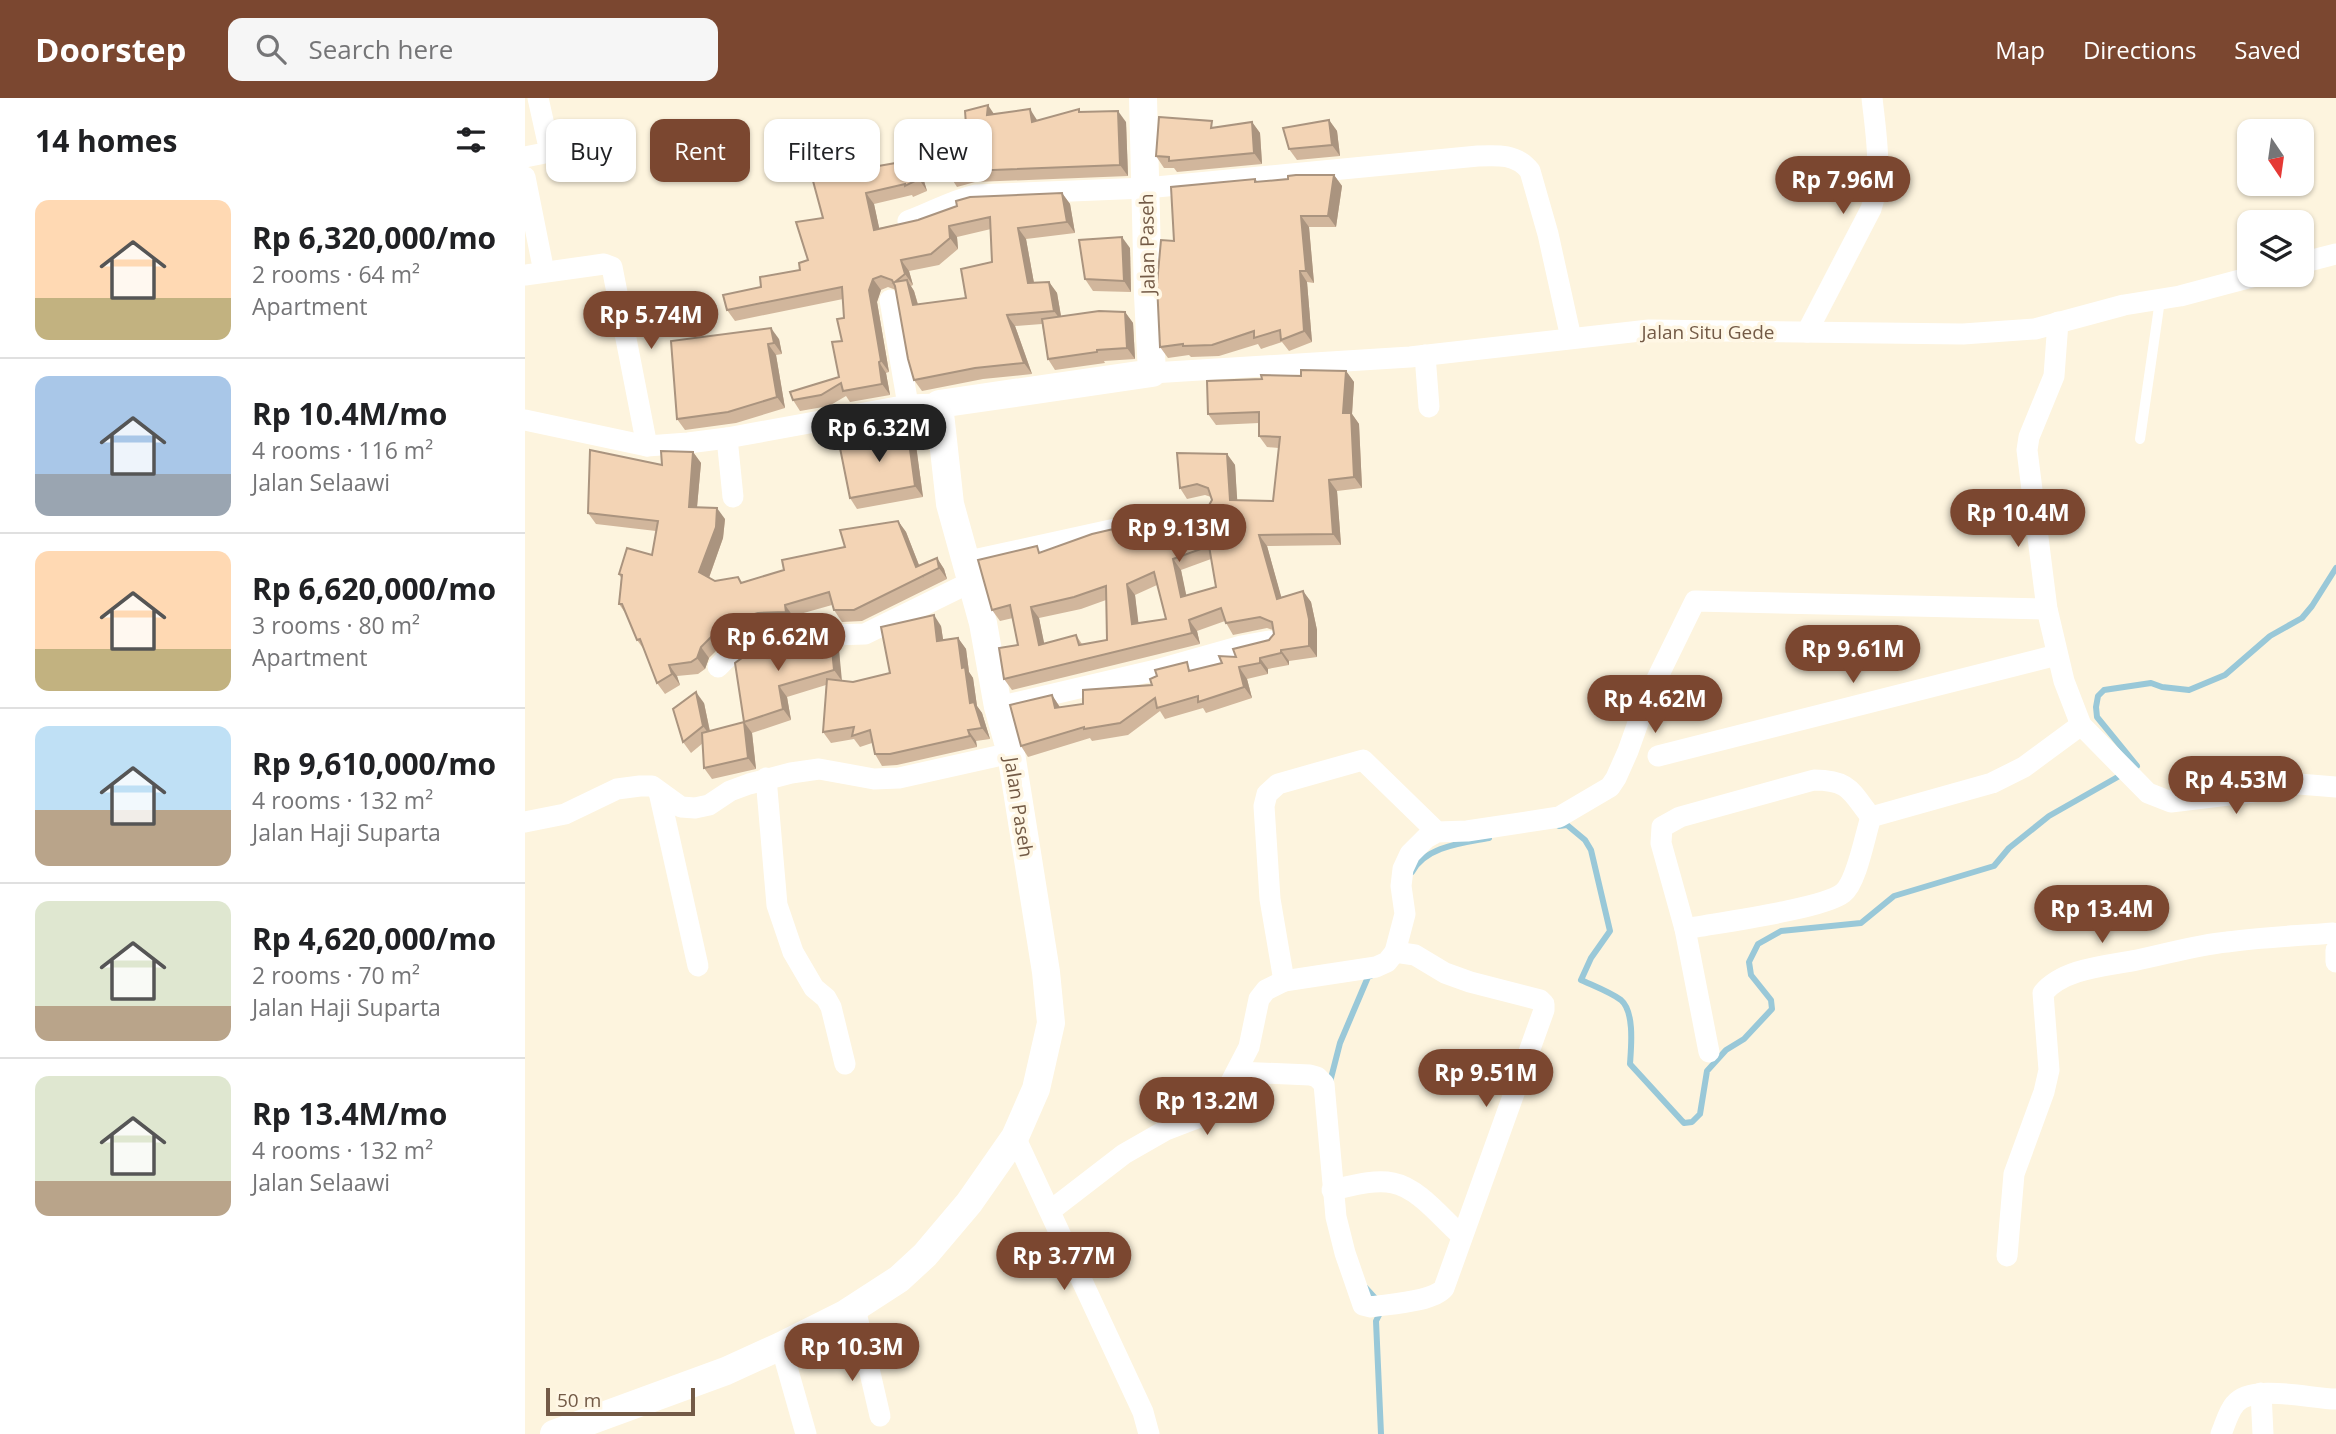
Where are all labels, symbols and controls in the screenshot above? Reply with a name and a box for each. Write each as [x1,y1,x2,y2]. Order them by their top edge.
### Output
search box [228,18,718,81]
text: Doorstep [35,27,186,72]
icon: search [252,30,290,68]
text: Search here [308,31,453,67]
text: Map [1995,33,2045,66]
text: Directions [2083,33,2196,66]
text: Saved [2234,33,2301,66]
chip: Buy [546,119,636,182]
chip: Rent [650,119,750,182]
chip: Filters [764,119,880,182]
chip: New [894,119,992,182]
north arrow [2237,119,2313,196]
map controls [2237,119,2314,287]
text: 14 homes [35,120,178,161]
icon: filters [452,121,490,159]
pin: Rp 7.96M [1771,156,1915,216]
text: Rp 7.96M [1791,163,1895,195]
street label: Jalan Paseh [1133,193,1161,297]
button: layers [2237,210,2314,287]
text: Rp 6,320,000/mo [252,217,496,258]
icon: home [91,228,175,312]
text: 2 rooms · 64 m² [252,258,420,290]
text: Apartment [252,290,368,322]
pin: Rp 5.74M [579,292,723,351]
text: Rp 5.74M [599,298,703,330]
street label: Jalan Situ Gede [1640,319,1774,345]
text: Rp 10.4M/mo [252,393,447,434]
icon: home [91,404,175,488]
pin: Rp 6.32M [807,404,951,464]
text: Rp 6.32M [827,411,931,443]
text: 4 rooms · 116 m² [252,434,433,466]
text: Jalan Selaawi [252,466,390,498]
pin: Rp 10.4M [1946,490,2090,549]
text: Rp 10.4M [1966,496,2070,528]
pin: Rp 9.13M [1107,504,1251,564]
text: Rp 9.13M [1127,511,1231,543]
text: Rp 6,620,000/mo [252,568,496,609]
icon: home [91,579,175,663]
text: 3 rooms · 80 m² [252,609,420,641]
pin: Rp 6.62M [706,614,850,673]
text: Rp 6.62M [726,620,830,652]
pin: Rp 9.61M [1781,626,1925,685]
text: Rp 9.61M [1801,632,1905,664]
text: Apartment [252,641,368,673]
pin: Rp 4.62M [1583,676,1727,735]
text: Rp 4.62M [1603,682,1707,714]
text: Rp 9,610,000/mo [252,743,496,784]
street label: Jalan Paseh [998,753,1040,859]
icon: home [91,754,175,838]
pin: Rp 4.53M [2164,756,2308,816]
text: Rp 4.53M [2184,763,2288,795]
text: 4 rooms · 132 m² [252,784,433,816]
text: Jalan Haji Suparta [252,816,441,848]
pin: Rp 13.4M [2030,886,2174,945]
text: Rp 13.4M [2050,892,2154,924]
text: Rp 4,620,000/mo [252,918,496,959]
icon: home [91,929,175,1013]
text: 2 rooms · 70 m² [252,959,420,991]
text: Jalan Haji Suparta [252,991,441,1023]
pin: Rp 9.51M [1414,1049,1558,1109]
text: Rp 9.51M [1434,1056,1538,1088]
pin: Rp 13.2M [1135,1077,1279,1137]
text: Rp 13.2M [1155,1084,1259,1116]
text: Rp 13.4M/mo [252,1093,447,1134]
icon: home [91,1104,175,1188]
text: 4 rooms · 132 m² [252,1134,433,1166]
text: Jalan Selaawi [252,1166,390,1198]
pin: Rp 3.77M [992,1232,1136,1292]
text: Rp 3.77M [1012,1239,1116,1271]
pin: Rp 10.3M [780,1324,924,1383]
text: Rp 10.3M [800,1330,904,1362]
scale bar [546,1385,695,1417]
text: 50 m [557,1387,601,1413]

